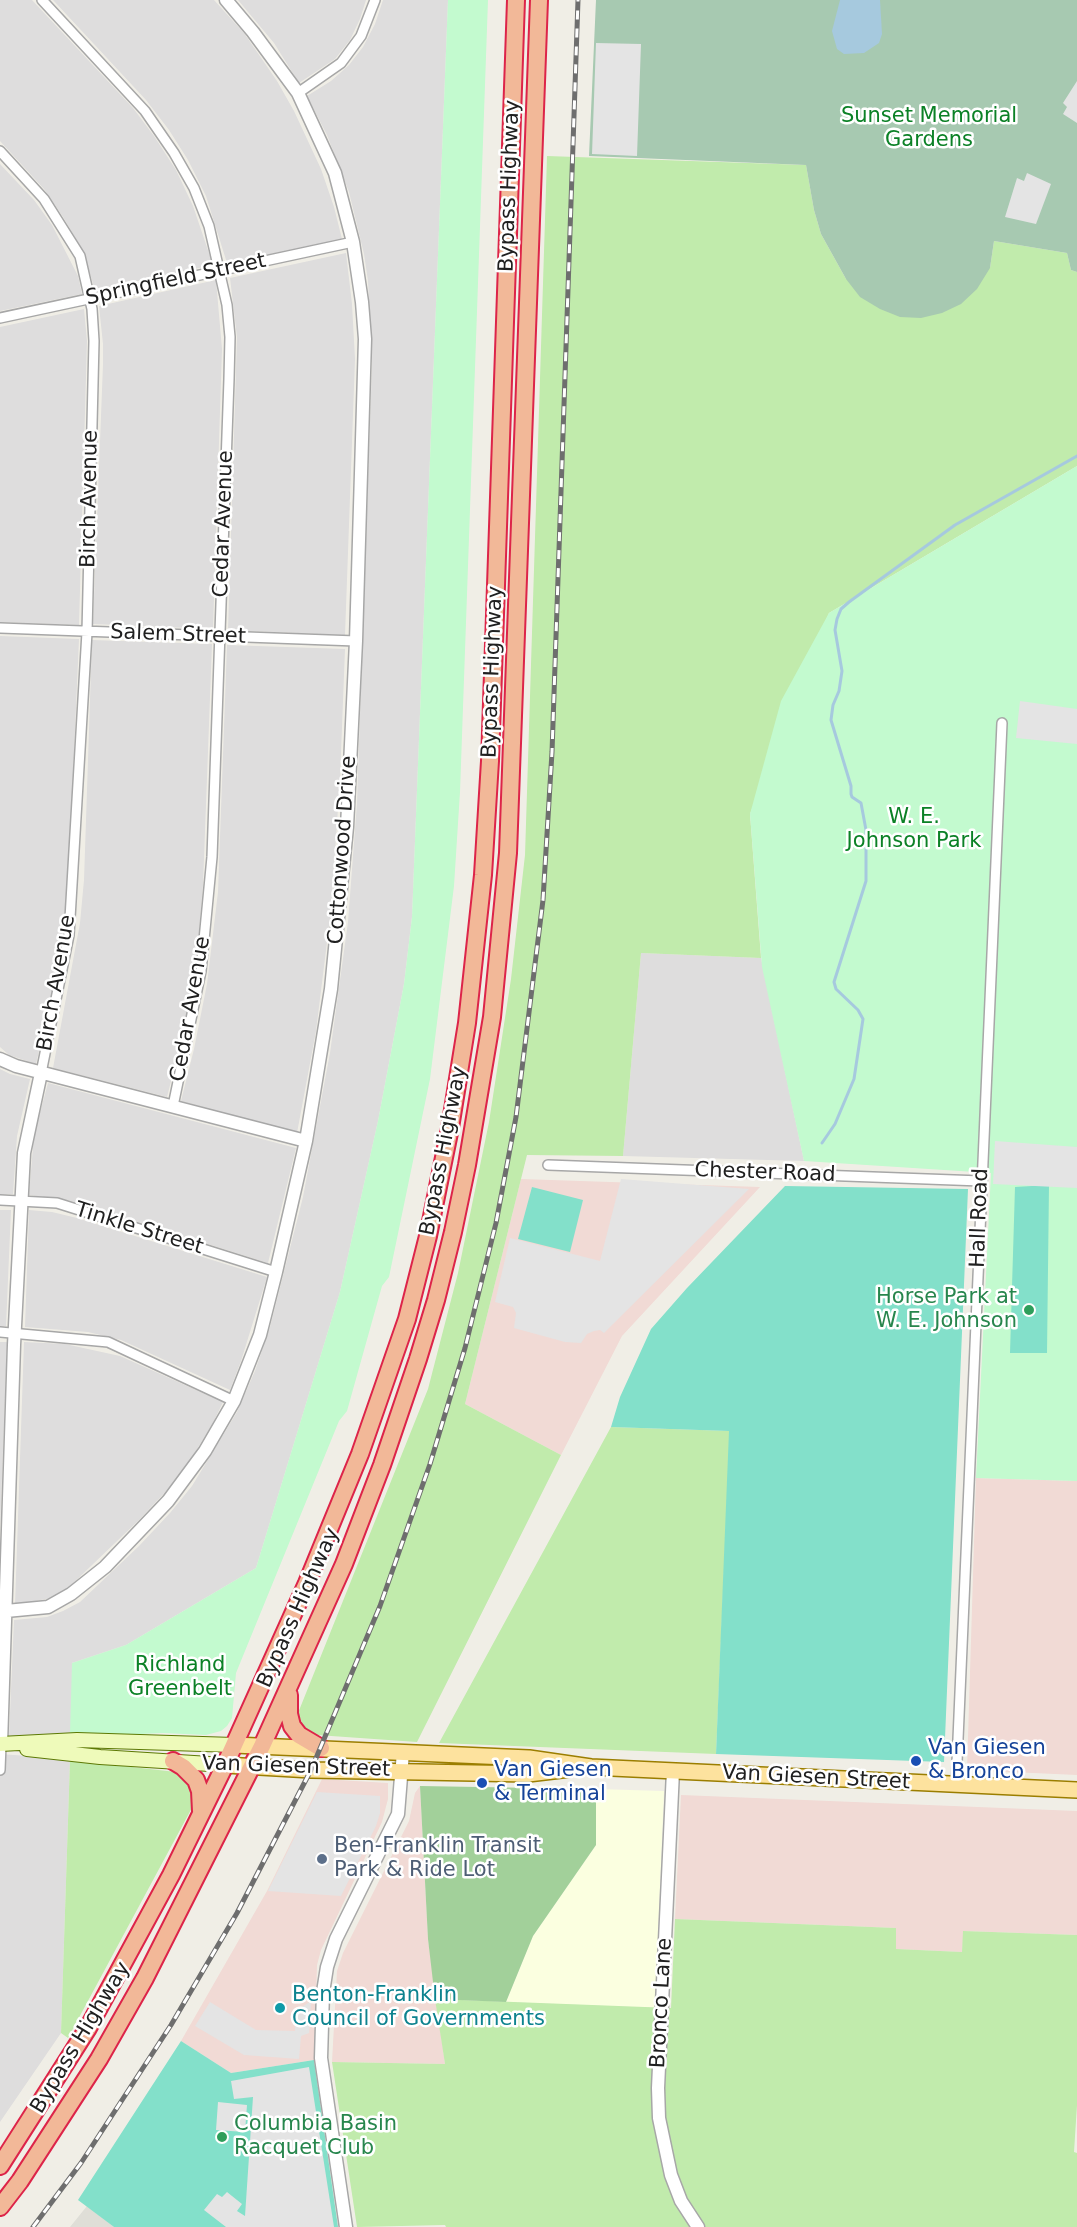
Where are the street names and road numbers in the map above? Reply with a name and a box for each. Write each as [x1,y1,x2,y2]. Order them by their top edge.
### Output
street label: Bypass Highway [494,99,526,273]
street label: Springfield Street [84,249,268,311]
street label: Birch Avenue [76,430,104,568]
street label: Cedar Avenue [209,450,239,598]
street label: Bypass Highway [477,585,509,759]
street label: Salem Street [110,620,246,650]
street label: Cottonwood Drive [324,755,362,945]
street label: Birch Avenue [33,913,81,1053]
street label: Cedar Avenue [166,934,216,1084]
street label: Bypass Highway [415,1064,473,1238]
street label: Chester Road [694,1158,836,1188]
street label: Hall Road [966,1168,994,1268]
street label: Tinkle Street [72,1198,206,1260]
street label: Bypass Highway [252,1524,346,1692]
street label: Van Giesen Street [201,1751,391,1783]
street label: Van Giesen Street [721,1760,911,1796]
street label: Bronco Lane [646,1937,678,2069]
street label: Bypass Highway [26,1958,136,2118]

